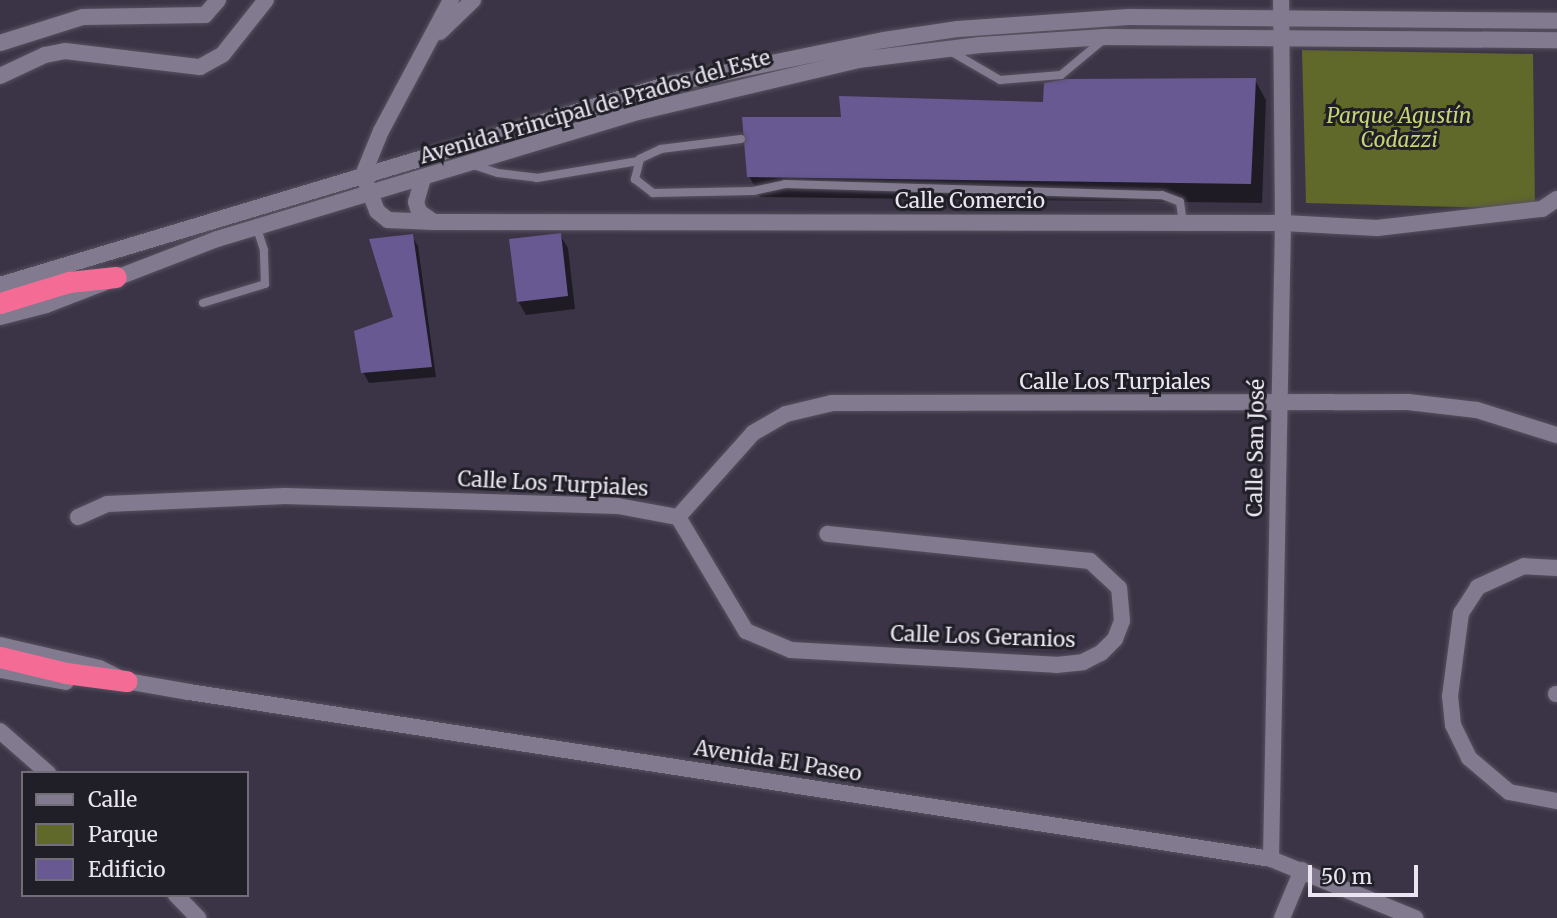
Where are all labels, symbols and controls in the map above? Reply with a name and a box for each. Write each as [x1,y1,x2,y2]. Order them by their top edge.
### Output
street label: Avenida Principal de Prados del Este [417,45,773,169]
park label: Parque Agustín Codazzi [1327,103,1471,153]
street label: Calle Comercio [895,188,1045,214]
street label: Calle Los Turpiales [1019,369,1211,395]
street label: Calle San José [1242,379,1270,517]
street label: Calle Los Turpiales [457,466,649,502]
street label: Calle Los Geranios [890,621,1076,653]
street label: Avenida El Paseo [692,735,864,787]
legend [21,771,248,897]
text: Calle [88,786,137,813]
text: Parque [88,821,158,848]
scale bar [1312,852,1422,896]
text: Edificio [88,856,165,883]
text: 50 m [1321,863,1372,890]

